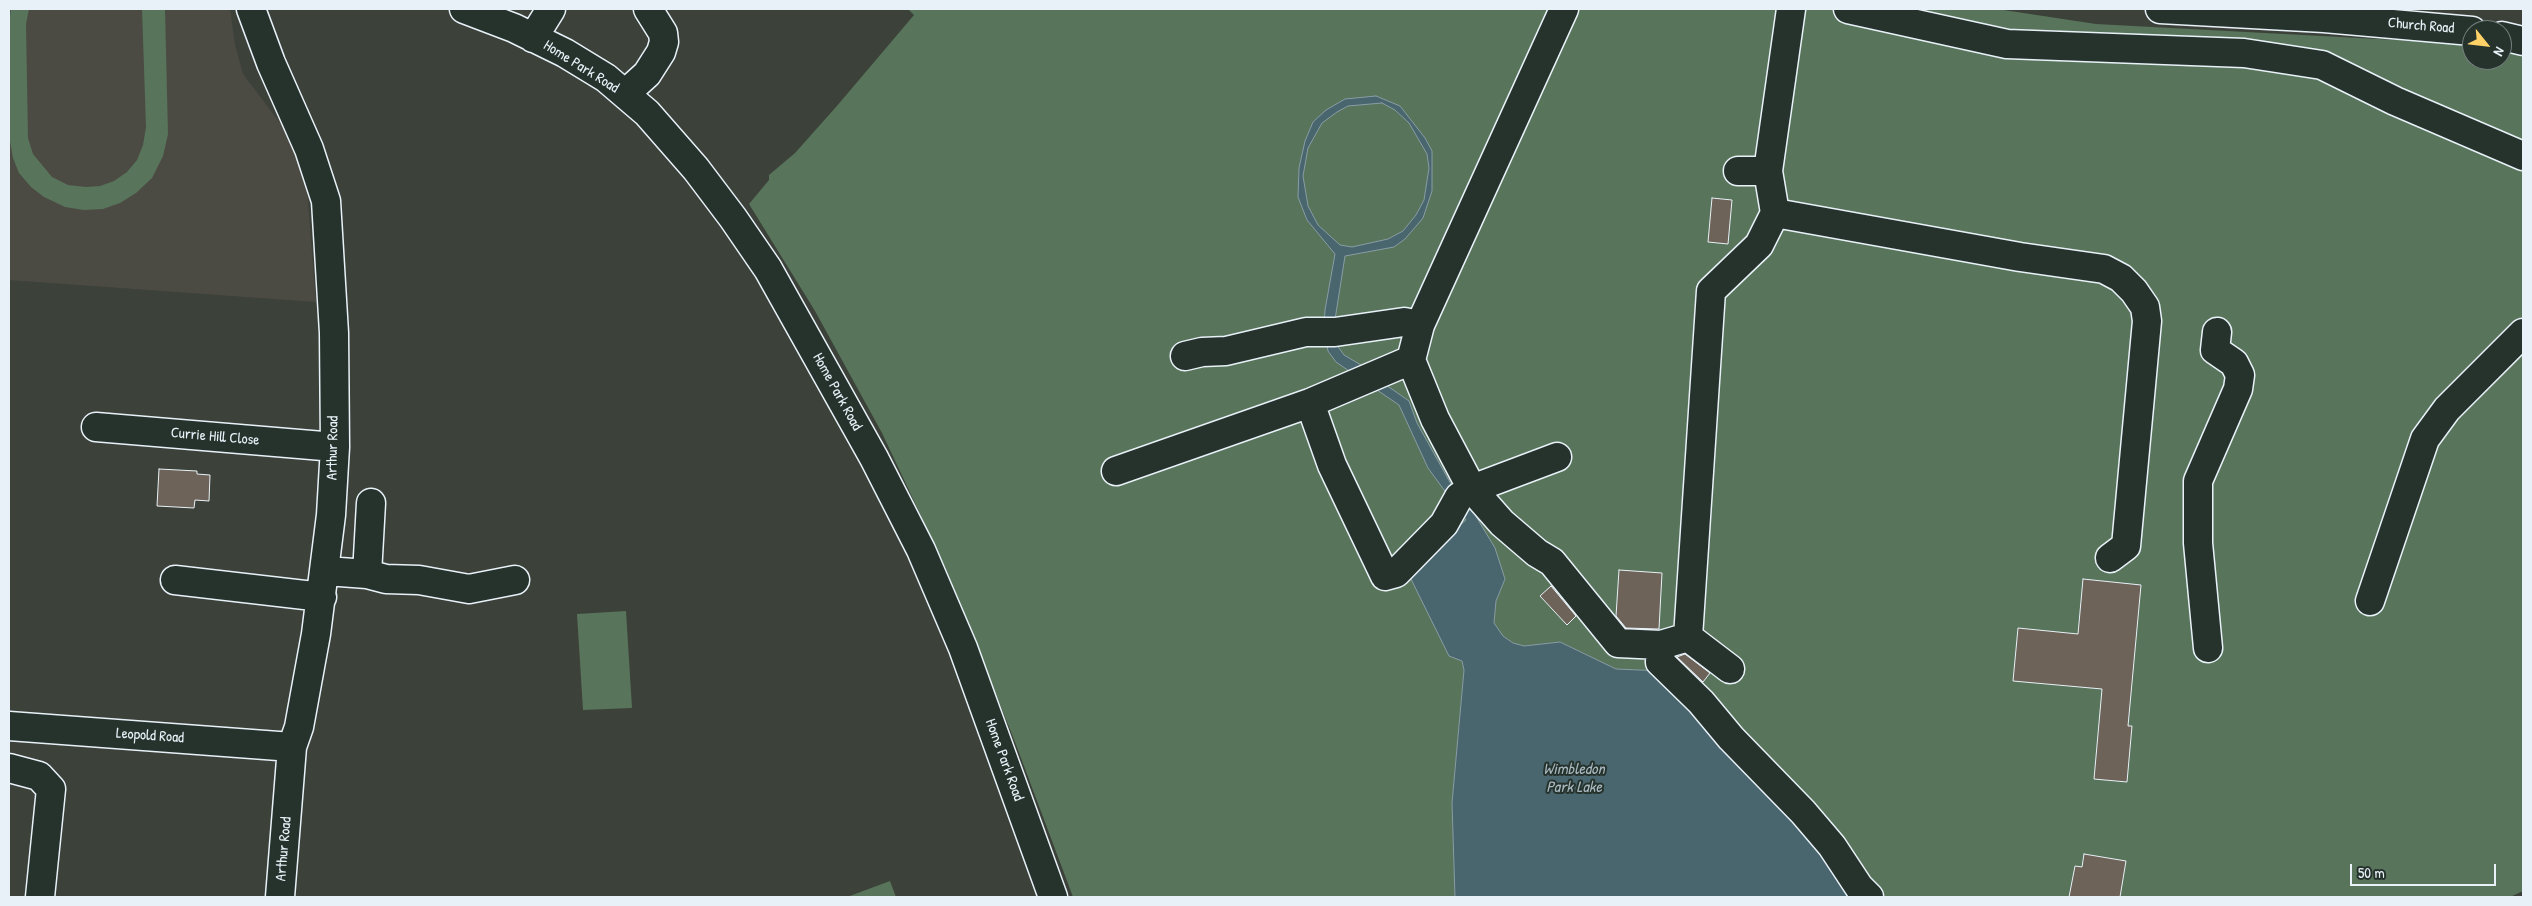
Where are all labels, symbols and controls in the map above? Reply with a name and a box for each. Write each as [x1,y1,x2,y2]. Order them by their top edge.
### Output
street label: Church Road [2387,14,2455,38]
north arrow [2462,20,2512,70]
street label: Home Park Road [540,37,622,97]
text: N [2490,44,2510,60]
street label: Home Park Road [808,350,866,434]
street label: Arthur Road [323,416,343,480]
street label: Currie Hill Close [170,424,260,450]
street label: Home Park Road [981,717,1027,803]
street label: Leopold Road [115,725,185,747]
water label: Wimbledon Park Lake [1543,760,1605,798]
street label: Arthur Road [272,816,296,882]
scale bar [2352,854,2498,886]
text: 50 m [2358,862,2385,883]

